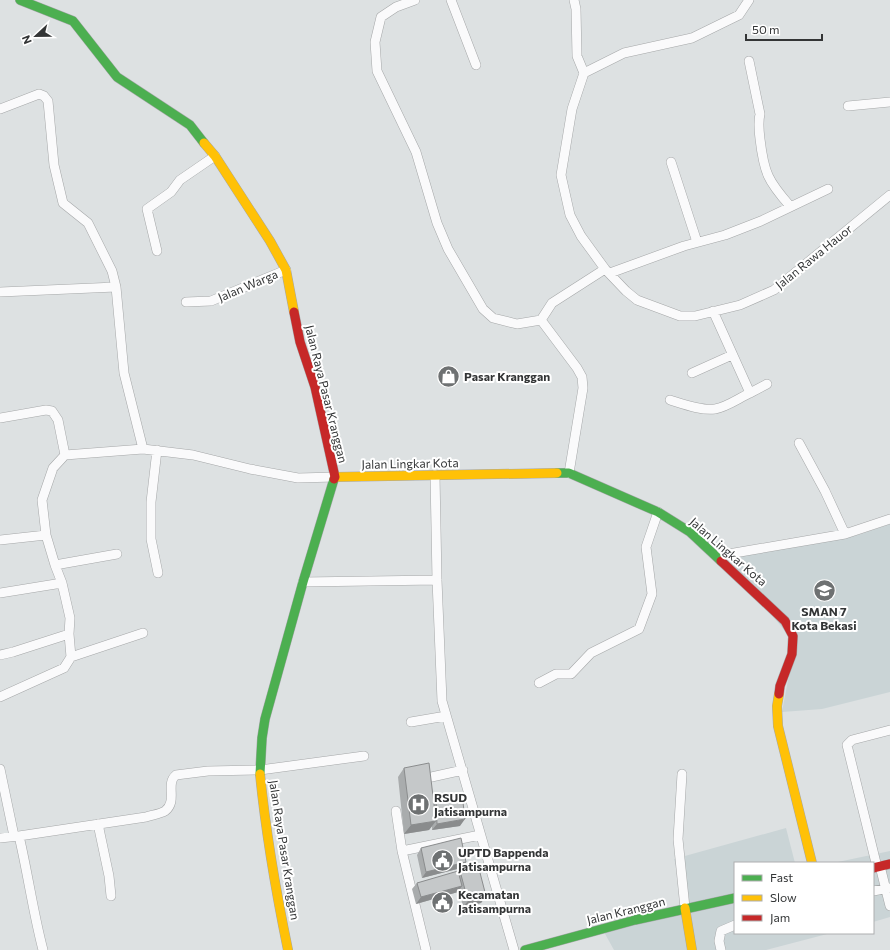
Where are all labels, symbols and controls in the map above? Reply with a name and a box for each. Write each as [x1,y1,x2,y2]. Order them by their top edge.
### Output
north arrow [16,16,56,56]
scale bar [746,16,822,42]
text: 50 m [752,22,780,36]
text: N [19,34,34,46]
street label: Jalan Rawa Hauor [772,221,855,292]
street label: Jalan Warga [216,266,280,305]
street label: Jalan Raya Pasar Kranggan [302,323,351,464]
shop icon: Pasar Kranggan [435,364,461,390]
place label: Pasar Kranggan [464,369,550,383]
street label: Jalan Lingkar Kota [361,455,459,472]
street label: Jalan Lingkar Kota [687,514,770,589]
school or university icon: SMAN 7 Kota Bekasi [811,578,837,604]
place label: SMAN 7 Kota Bekasi [791,604,857,632]
street label: Jalan Raya Pasar Kranggan [266,779,303,921]
place label: RSUD Jatisampurna [434,790,507,819]
hospital icon: RSUD Jatisampurna [406,792,432,818]
place label: UPTD Bappenda Jatisampurna [458,845,548,874]
public building icon: UPTD Bappenda Jatisampurna [429,847,455,873]
legend [734,862,874,934]
text: Fast [770,870,793,884]
place label: Kecamatan Jatisampurna [458,887,531,916]
public building icon: Kecamatan Jatisampurna [430,889,456,915]
text: Slow [770,890,797,904]
street label: Jalan Kranggan [585,894,667,927]
text: Jam [770,910,790,925]

